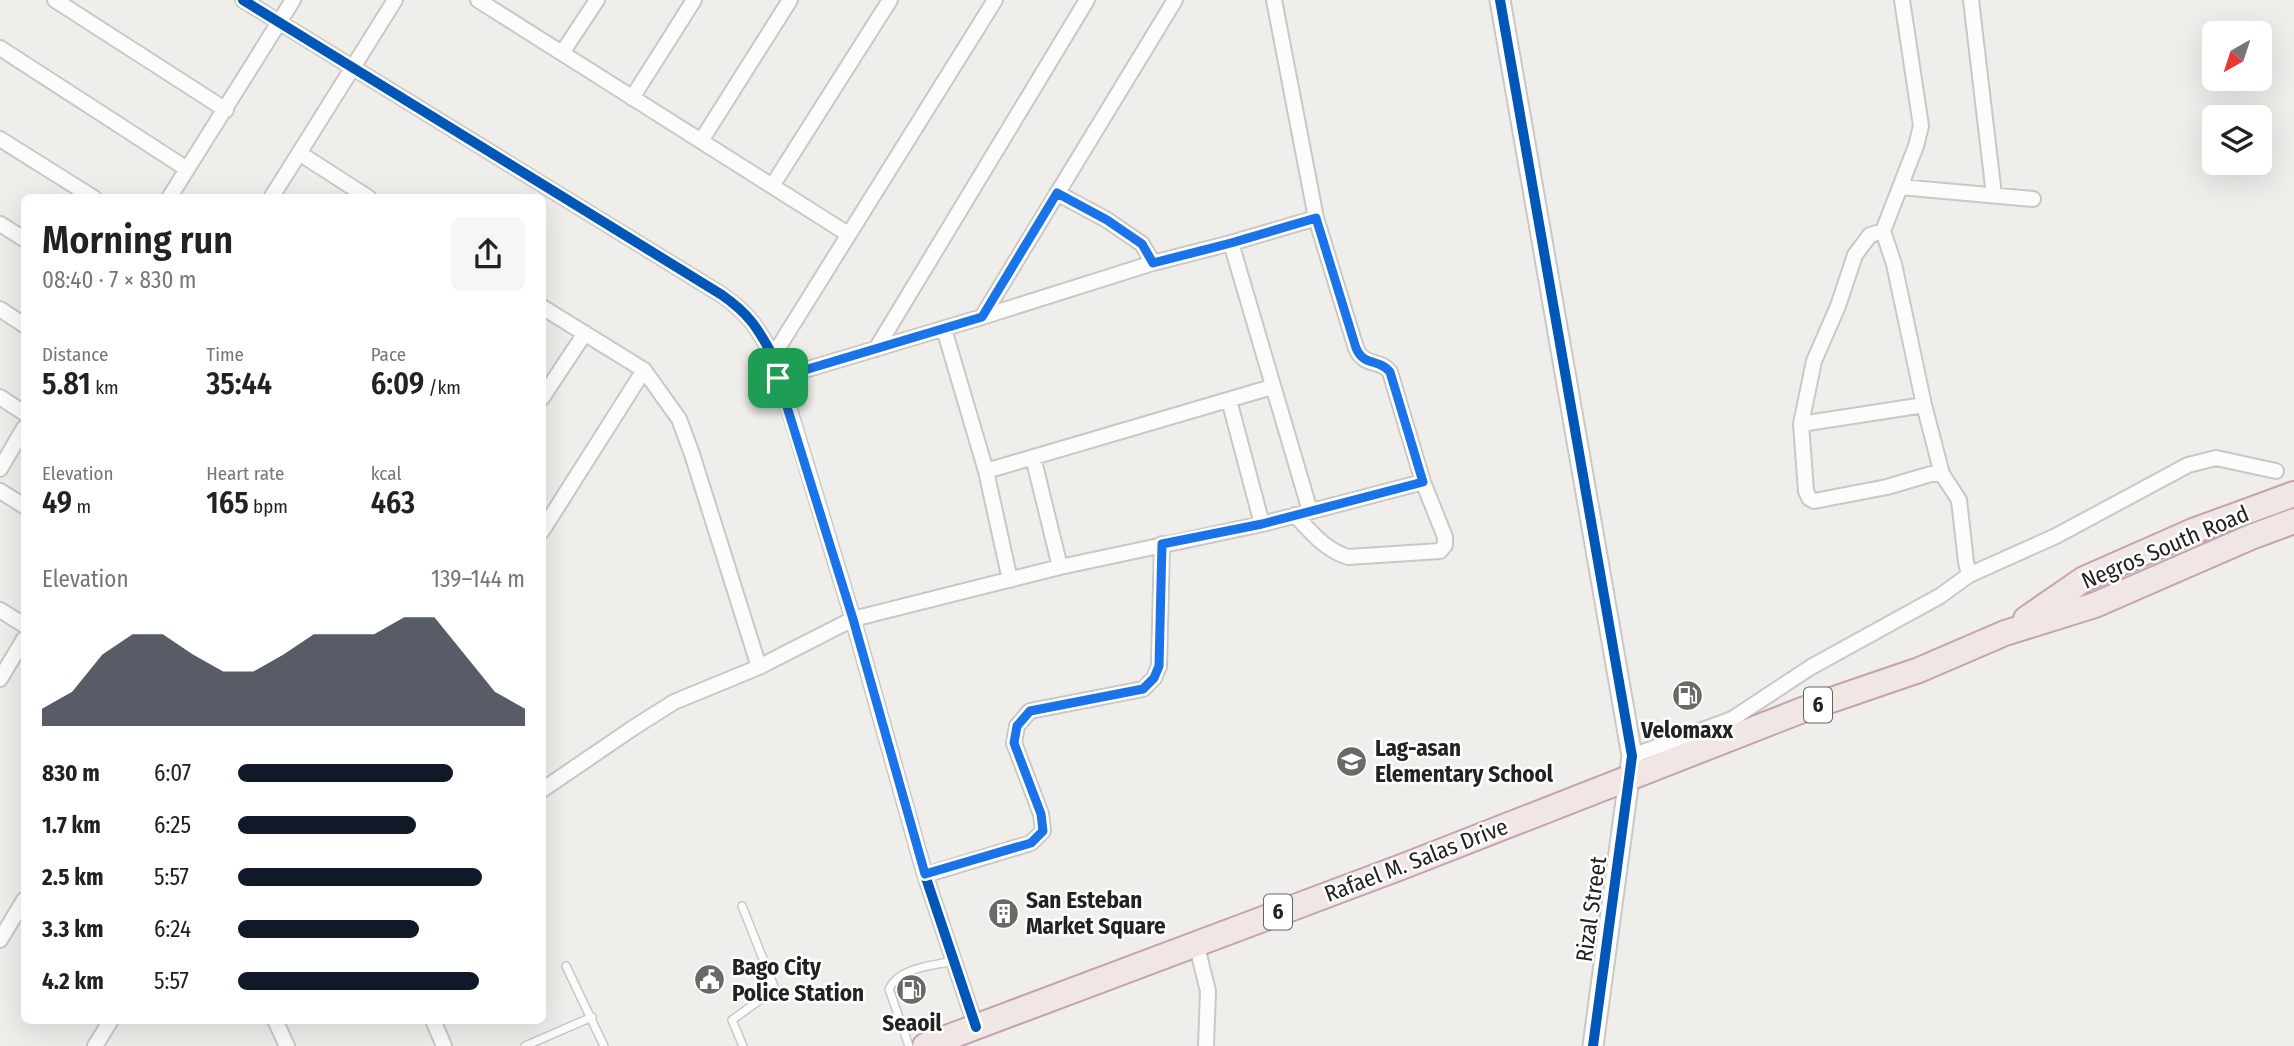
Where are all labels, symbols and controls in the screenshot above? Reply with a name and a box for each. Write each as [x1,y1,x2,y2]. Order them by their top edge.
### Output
north arrow [2202,21,2272,91]
map controls [2202,21,2272,175]
button: layers [2202,105,2272,175]
text: Morning run [42,217,233,263]
button: share [451,217,525,291]
text: 08:40 · 7 × 830 m [42,266,197,294]
text: Distance [42,343,109,366]
text: Time [206,343,244,366]
text: Pace [371,343,406,366]
pin [748,348,808,408]
icon: arrive [759,359,797,397]
text: 5.81 [42,366,91,402]
text: 35:44 [206,366,272,402]
text: 6:09 [371,366,424,402]
text: km [91,376,119,399]
text: /km [424,376,461,399]
text: Elevation [42,462,114,485]
text: Heart rate [206,462,284,485]
text: kcal [371,462,401,485]
text: 49 [42,485,72,521]
text: 165 [206,485,249,521]
text: 463 [371,485,415,521]
text: m [72,495,91,518]
text: bpm [249,495,288,518]
street label: Negros South Road [2077,499,2253,595]
text: Elevation [42,565,129,593]
text: 139–144 m [431,565,525,593]
fuel station icon: Velomaxx [1670,679,1704,713]
road number: 6 [1804,688,1832,722]
place label: Velomaxx [1640,716,1734,744]
place label: Lag-asan Elementary School [1375,734,1554,788]
school or university icon: Lag-asan Elementary School [1335,744,1369,778]
text: 830 m [42,759,100,787]
text: 6:07 [154,759,191,787]
text: 1.7 km [42,811,101,839]
text: 6:25 [154,811,191,839]
street label: Rafael M. Salas Drive [1320,812,1512,908]
street label: Rizal Street [1570,854,1612,964]
text: 2.5 km [42,863,103,891]
text: 5:57 [154,863,189,891]
place label: San Esteban Market Square [1026,886,1166,940]
road number: 6 [1264,894,1292,930]
building icon: San Esteban Market Square [986,896,1020,930]
text: 3.3 km [42,915,103,943]
text: 6:24 [154,915,191,943]
place label: Bago City Police Station [732,953,864,1007]
public building icon: Bago City Police Station [692,963,726,997]
text: 4.2 km [42,967,104,995]
text: 5:57 [154,967,189,995]
fuel station icon: Seaoil [895,972,929,1006]
place label: Seaoil [882,1009,942,1037]

